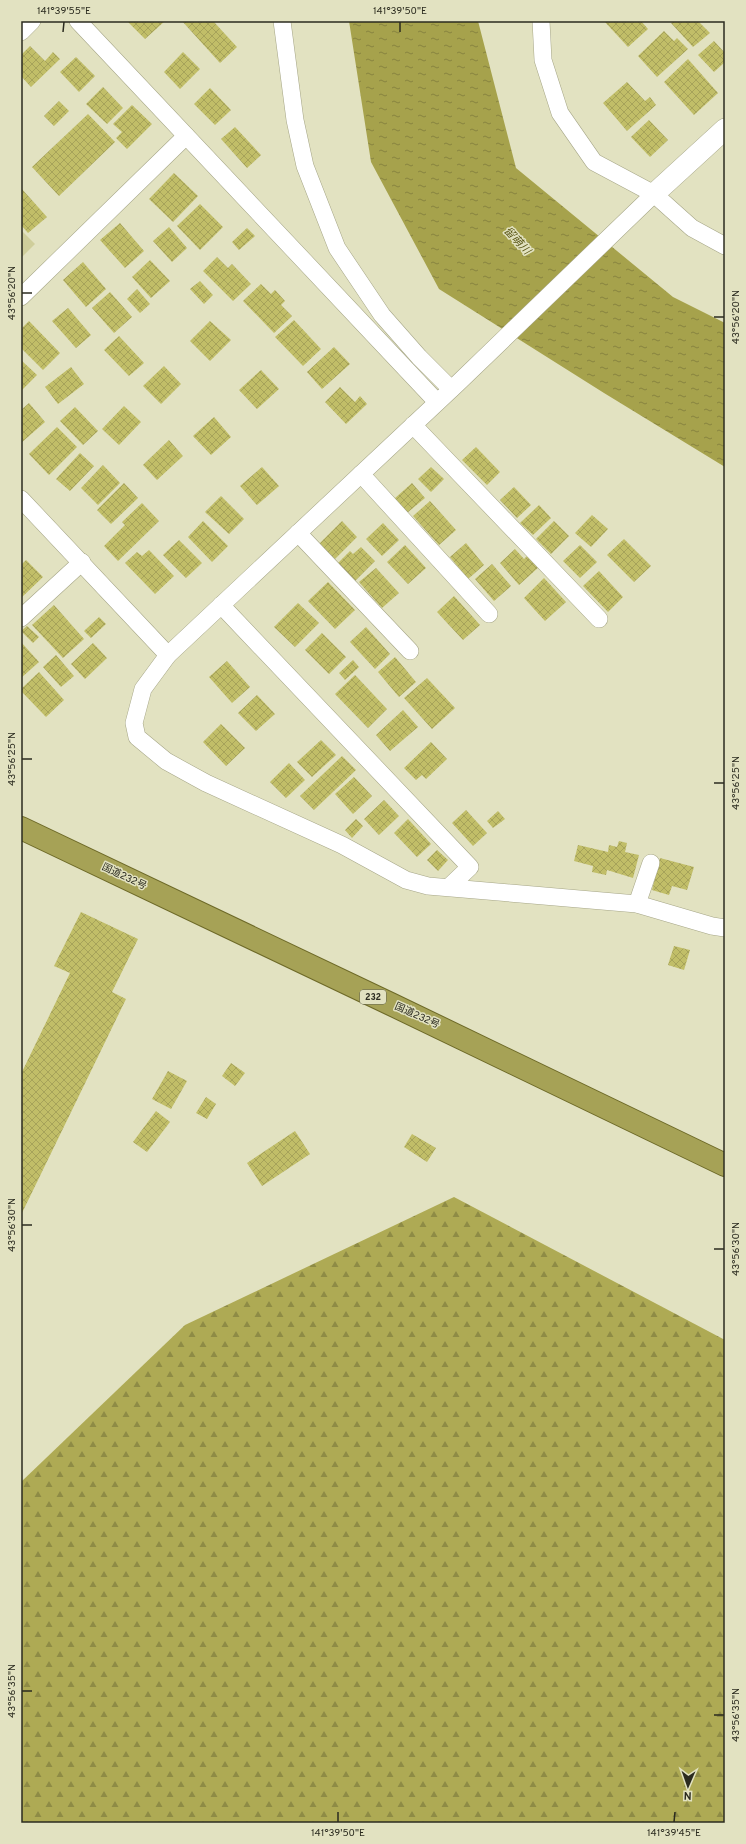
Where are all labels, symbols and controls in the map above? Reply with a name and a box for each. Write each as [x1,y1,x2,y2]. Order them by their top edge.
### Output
text: 141°39'55"E [37,5,91,18]
text: 141°39'50"E [373,5,427,18]
water label: 留萌川 [501,224,534,259]
text: 43°56'20"N [6,266,19,320]
text: 43°56'20"N [730,290,743,344]
text: 43°56'25"N [6,732,19,786]
text: 43°56'25"N [730,756,743,810]
street label: 国道232号 [99,861,149,893]
road number: 232 [360,990,386,1004]
street label: 国道232号 [392,1000,442,1032]
text: 43°56'30"N [6,1198,19,1252]
text: 43°56'30"N [730,1222,743,1276]
text: 43°56'35"N [6,1664,19,1718]
text: 43°56'35"N [730,1688,743,1742]
north arrow [668,1766,708,1806]
text: N [683,1788,692,1802]
text: 141°39'50"E [311,1827,365,1840]
text: 141°39'45"E [647,1827,701,1840]

